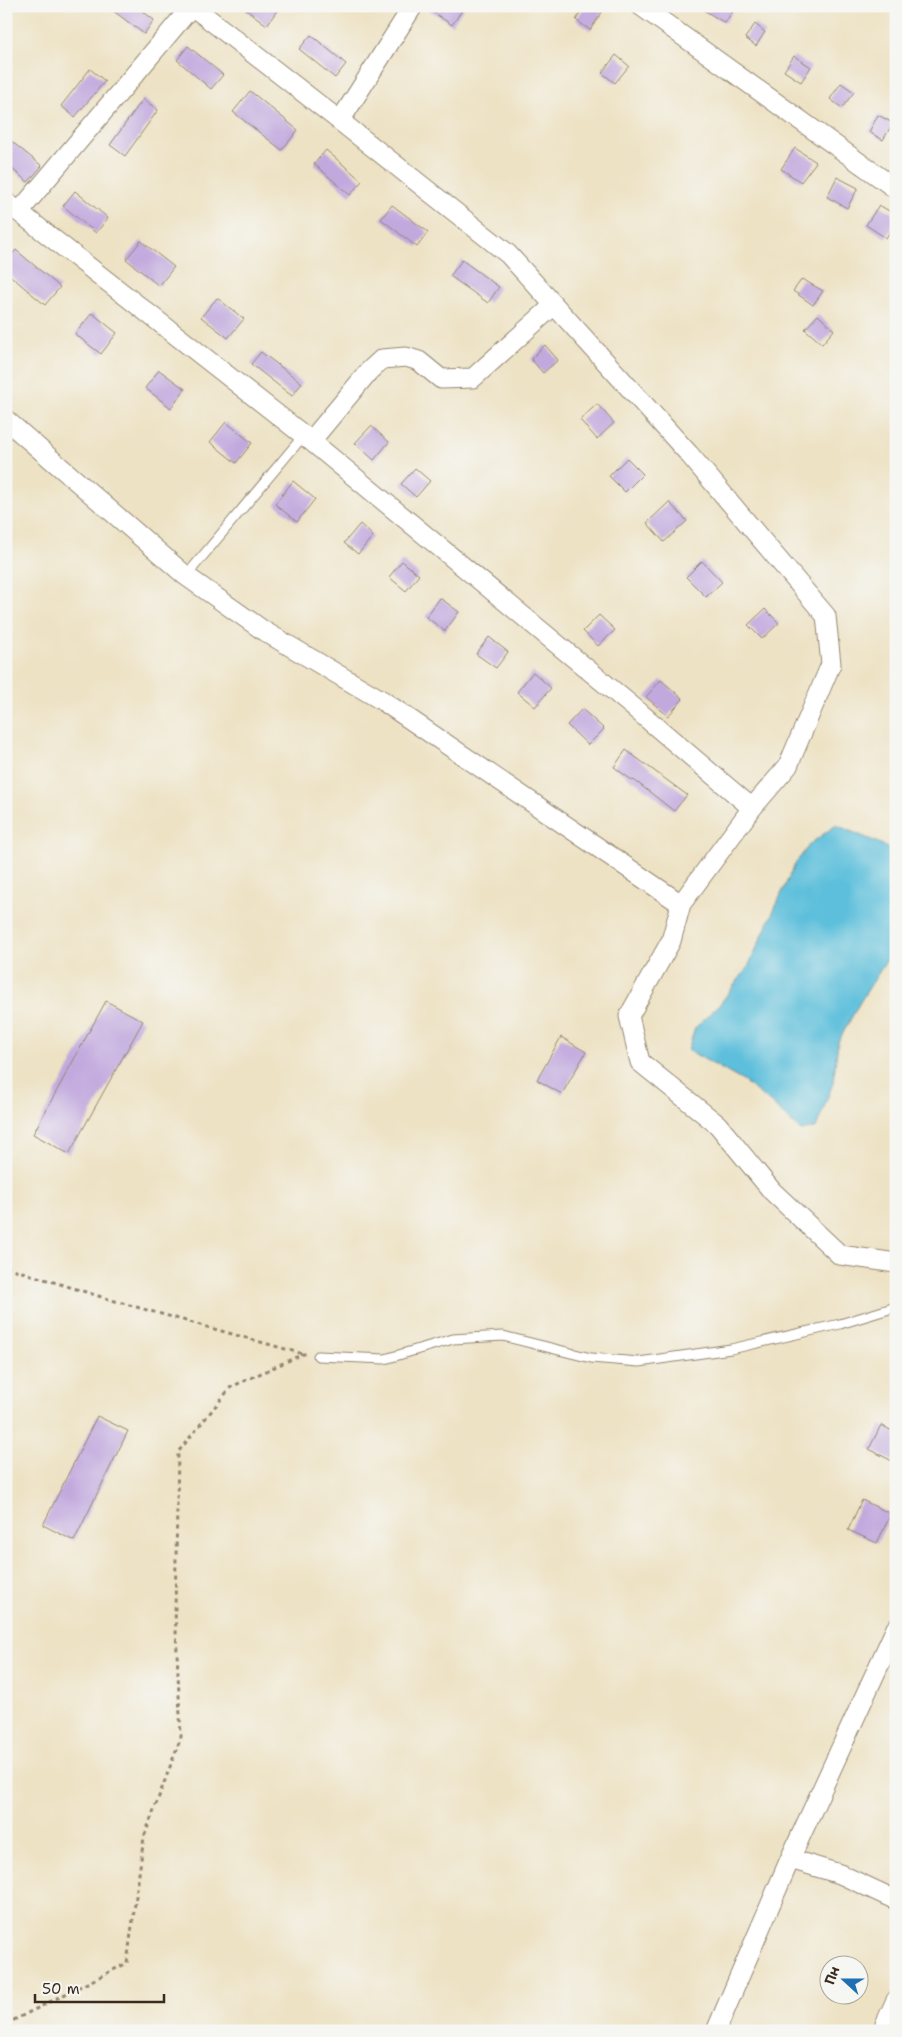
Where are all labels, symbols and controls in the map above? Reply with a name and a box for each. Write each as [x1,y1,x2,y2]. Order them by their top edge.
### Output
north arrow [820,1954,870,2004]
text: Пн [820,1963,844,1987]
scale bar [35,1972,164,2004]
text: 50 m [42,1979,80,1999]

